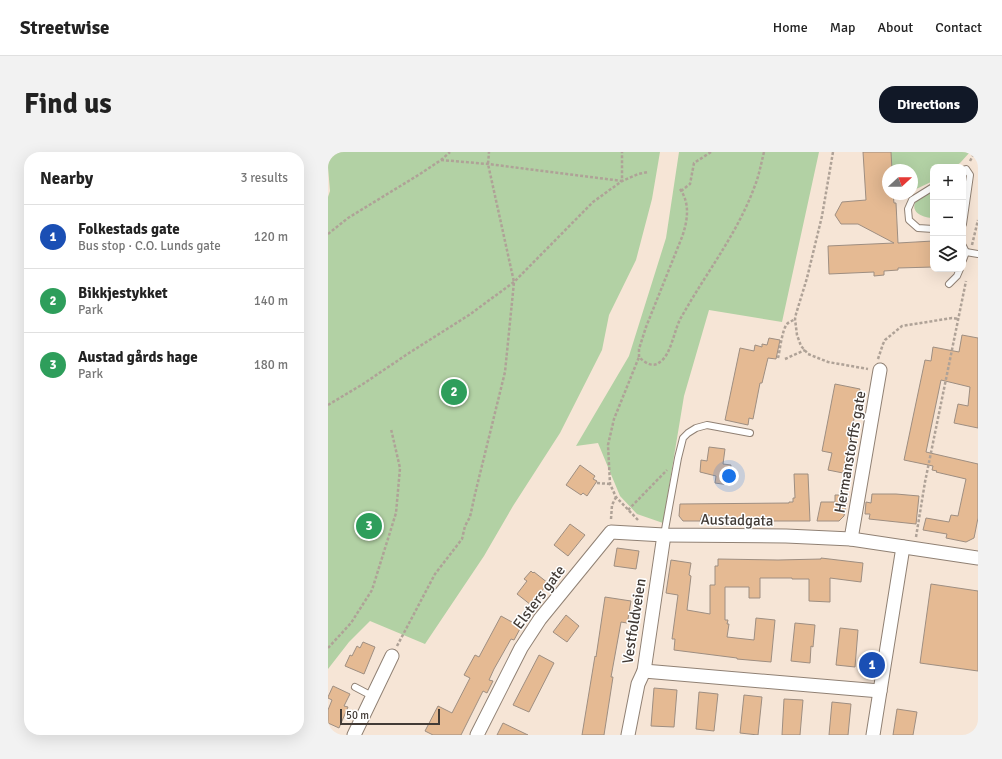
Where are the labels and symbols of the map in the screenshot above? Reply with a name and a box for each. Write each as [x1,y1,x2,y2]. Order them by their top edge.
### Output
north arrow [882,164,918,200]
pin: 2 [441,377,467,407]
street label: Hermanstorffs gate [830,389,870,515]
your location [719,466,739,486]
street label: Austadgata [700,510,774,530]
pin: 3 [356,511,382,541]
street label: Elsters gate [509,561,569,633]
street label: Vestfoldveien [618,577,650,665]
pin: 1 [859,650,885,680]
scale bar [340,707,440,726]

